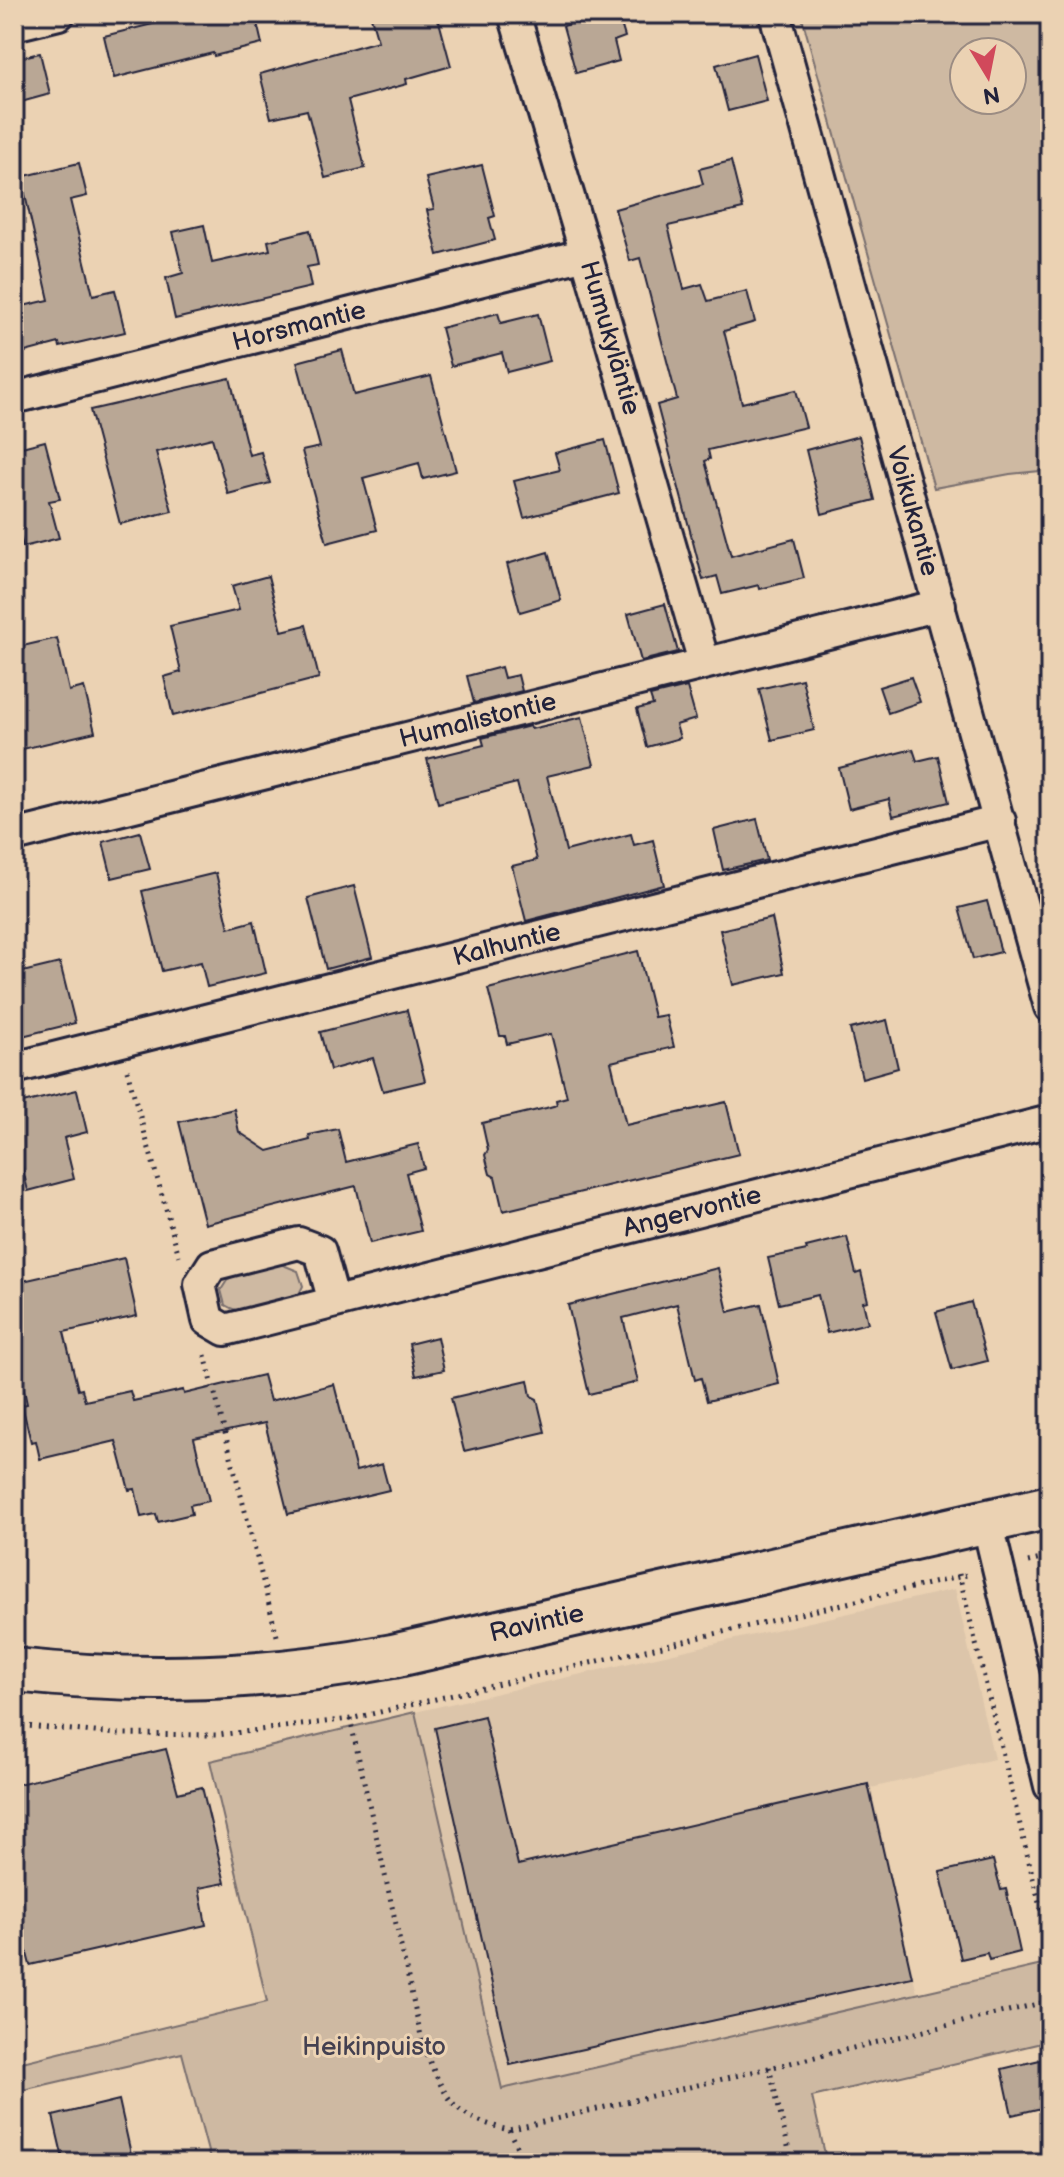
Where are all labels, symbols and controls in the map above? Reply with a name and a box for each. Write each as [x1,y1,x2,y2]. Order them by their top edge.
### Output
north arrow [948,36,1028,116]
text: N [981,79,1002,109]
street label: Humukyläntie [573,257,647,419]
street label: Horsmantie [229,295,369,358]
street label: Voikukantie [880,443,945,580]
street label: Humalistontie [396,686,559,755]
street label: Kalhuntie [450,916,564,973]
street label: Angervontie [620,1179,765,1244]
street label: Ravintie [486,1598,587,1649]
park label: Heikinpuisto [302,2032,446,2063]

